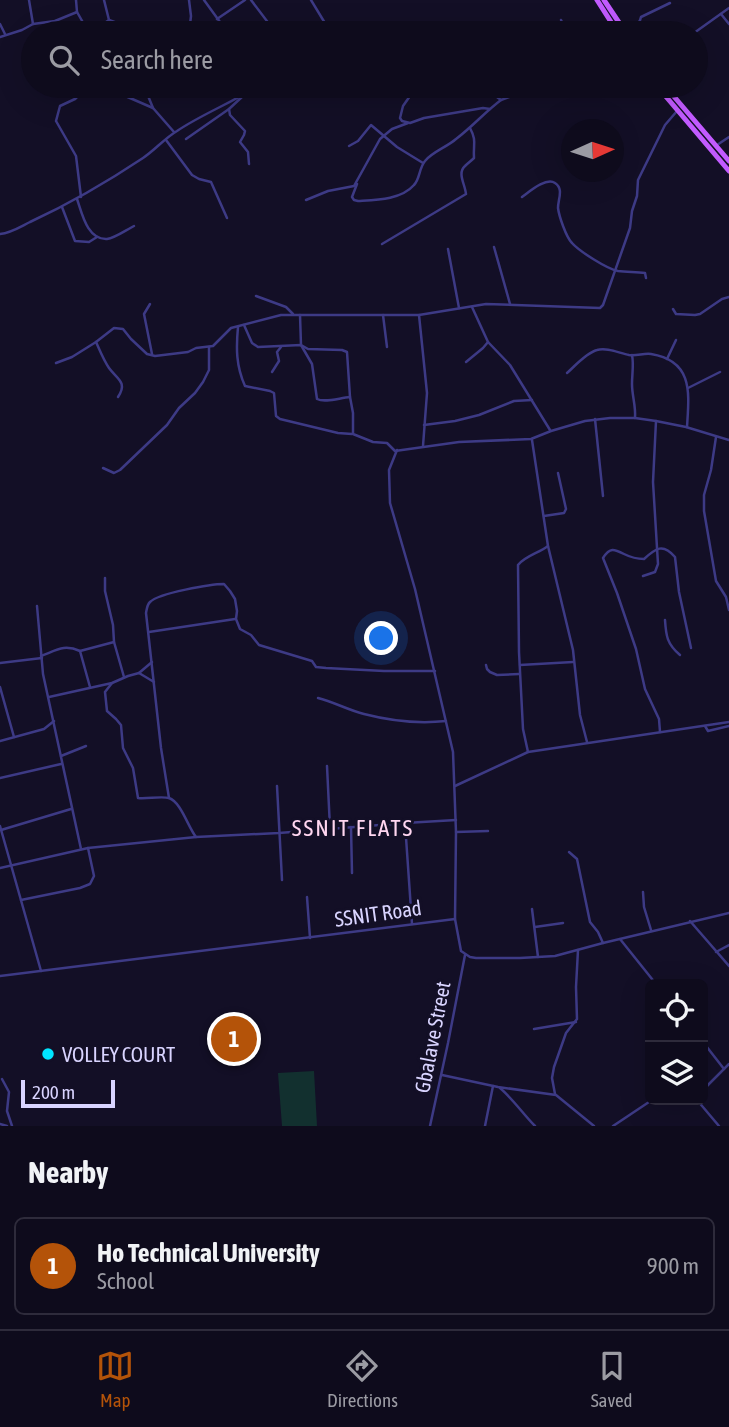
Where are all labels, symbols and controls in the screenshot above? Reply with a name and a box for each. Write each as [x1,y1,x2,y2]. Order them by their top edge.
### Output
search box [21,21,708,98]
icon: search [45,41,83,79]
text: Search here [101,45,213,75]
north arrow [561,119,624,182]
your location [364,621,398,655]
district label: SSNIT FLATS [292,815,414,841]
street label: SSNIT Road [333,895,423,931]
street label: Gbalave Street [409,979,455,1095]
map controls [645,979,708,1105]
button: locate [645,979,708,1042]
pin: 1 [211,1013,257,1065]
place label: VOLLEY COURT [62,1042,175,1066]
button: layers [645,1042,708,1105]
marker: VOLLEY COURT [40,1046,56,1062]
scale bar [21,1077,116,1109]
text: 200 m [32,1081,75,1103]
text: Nearby [28,1155,108,1189]
text: Ho Technical University [97,1238,320,1268]
text: 1 [48,1253,58,1279]
text: 900 m [647,1253,699,1279]
text: School [97,1268,154,1294]
tab: Map [96,1347,134,1411]
tab: Directions [327,1347,398,1411]
tab: Saved [591,1347,633,1411]

